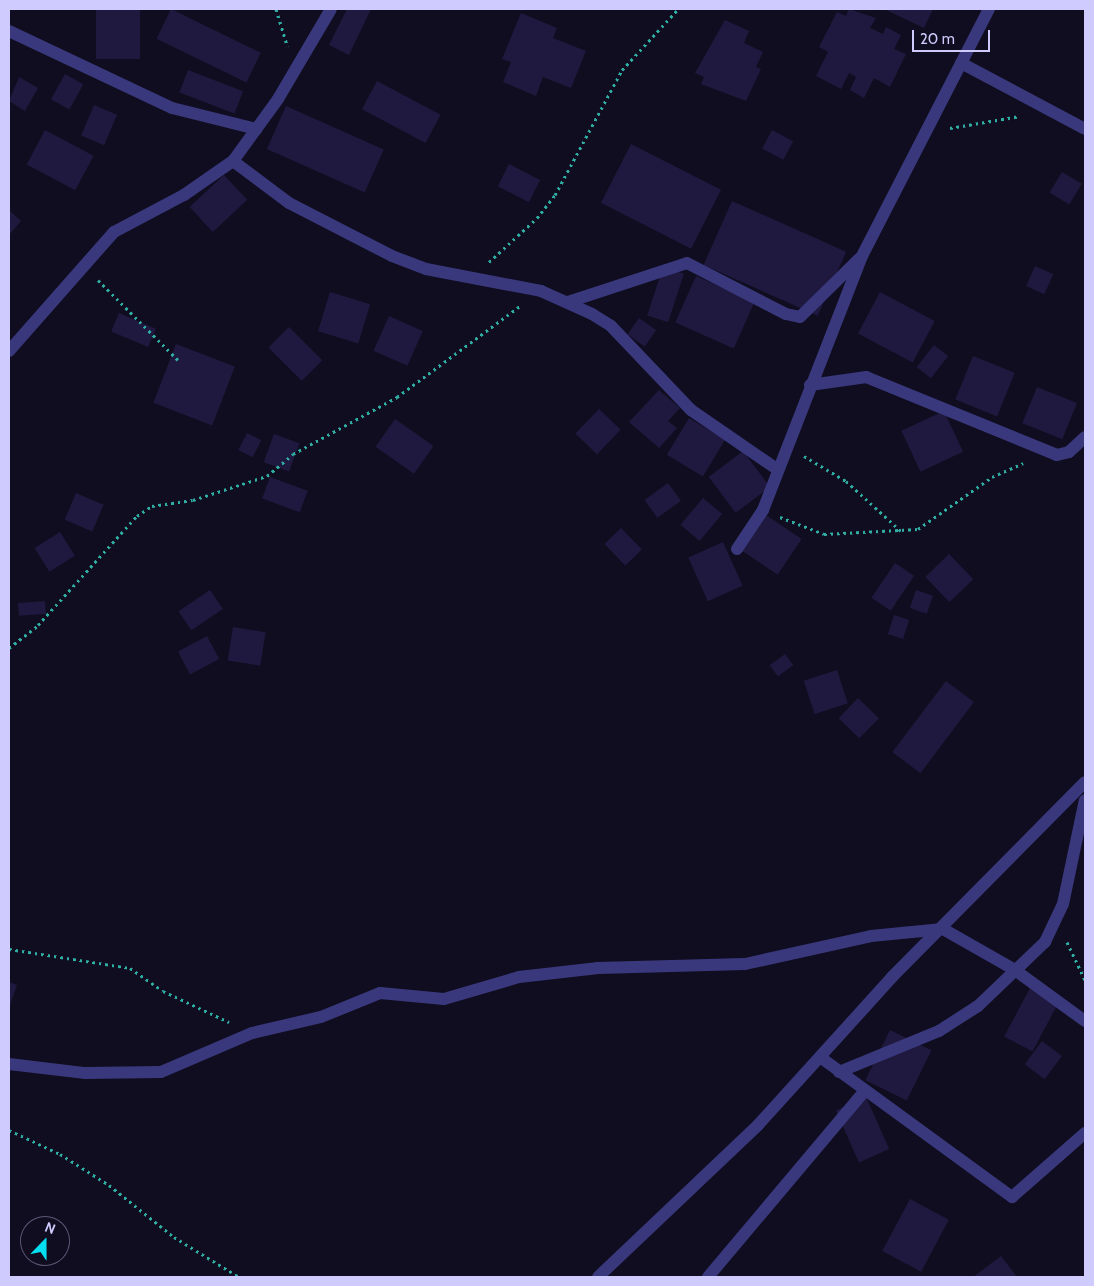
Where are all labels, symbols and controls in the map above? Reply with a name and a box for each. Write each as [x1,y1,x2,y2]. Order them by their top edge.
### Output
scale bar [914,20,992,52]
text: 20 m [920,30,955,48]
north arrow [20,1216,70,1266]
text: N [42,1218,58,1238]

